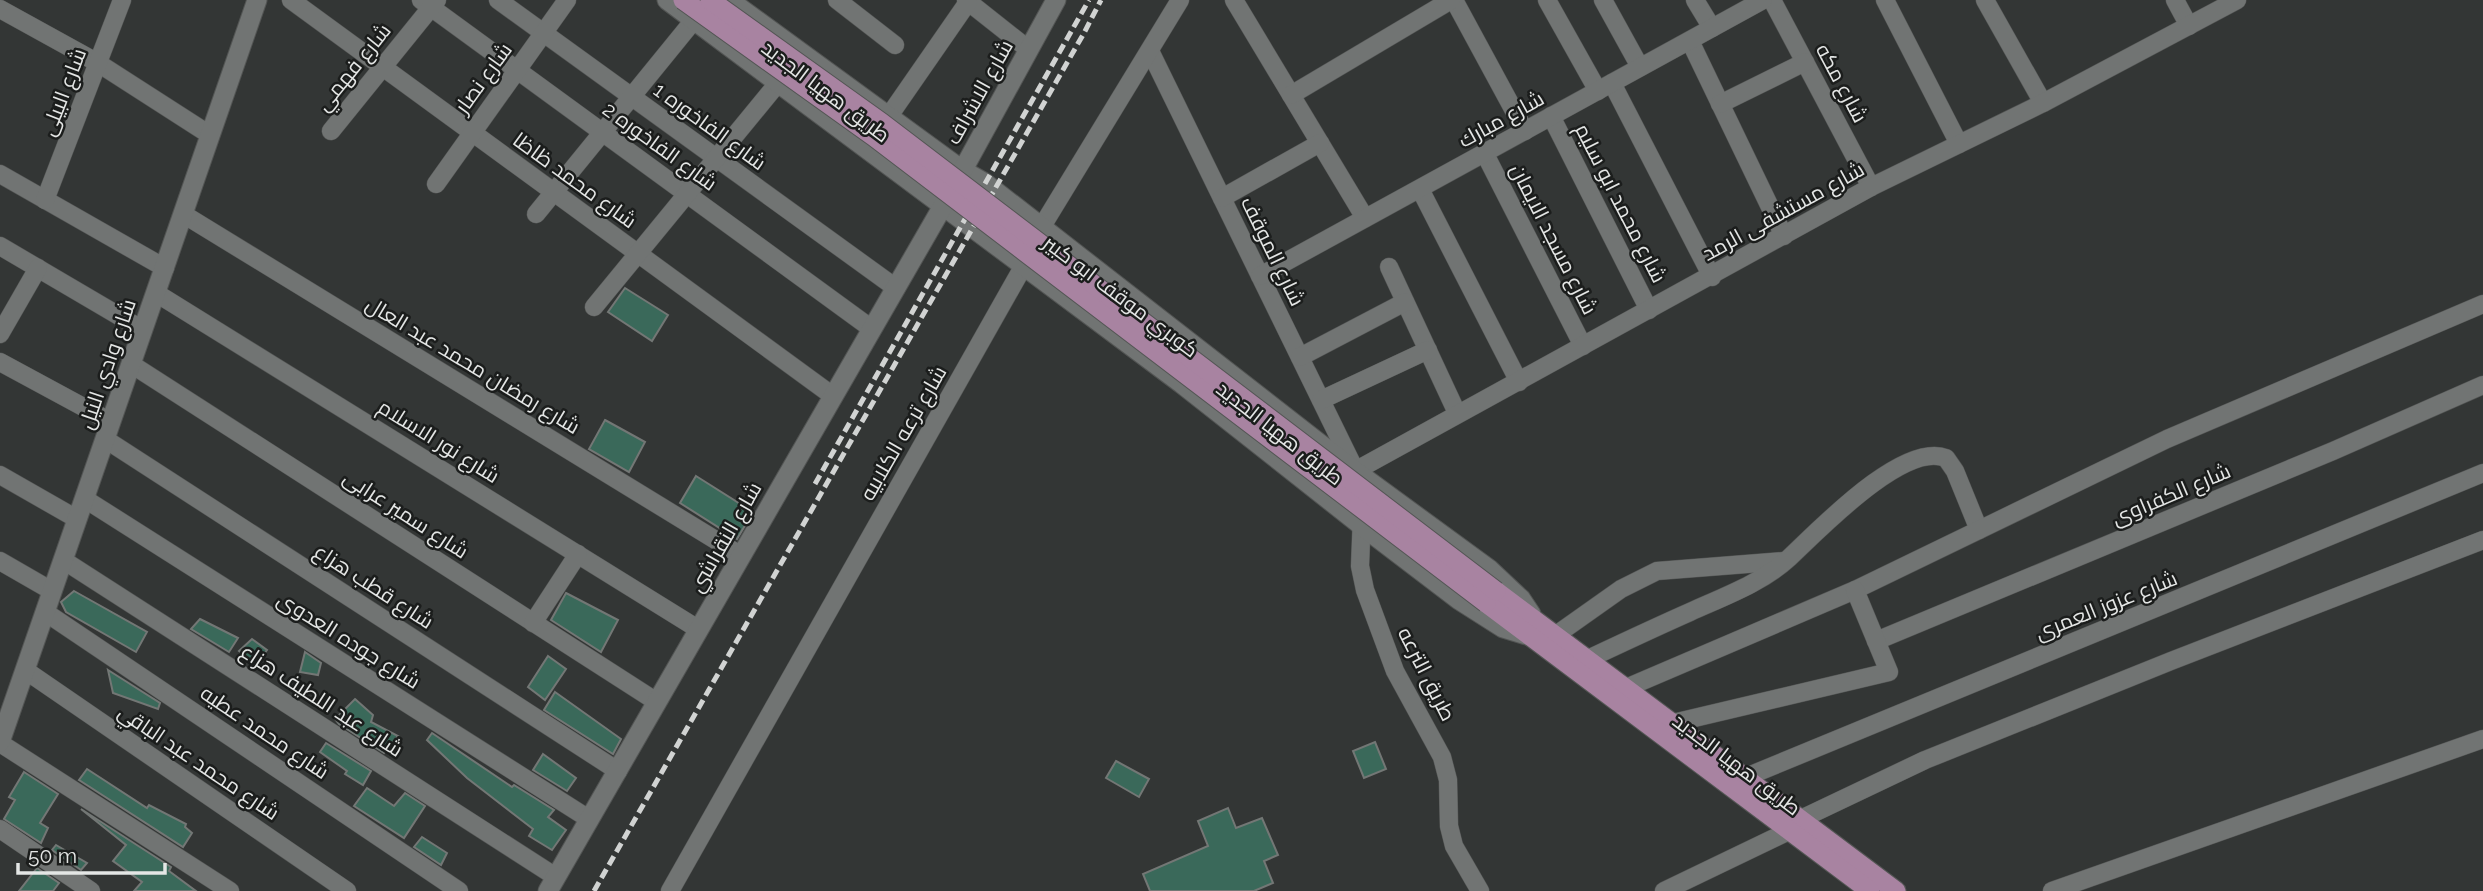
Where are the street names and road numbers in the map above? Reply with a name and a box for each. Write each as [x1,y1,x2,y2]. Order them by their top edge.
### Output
street label: شارع فهمي [310,18,399,118]
street label: طريق ههيا الجديد [756,35,895,148]
street label: شارع الاشراف [940,35,1020,150]
street label: شارع نصار [448,38,519,120]
street label: شارع مكه [1809,39,1873,128]
street label: شارع البيلى [35,45,93,140]
street label: شارع الفاخوره 1 [648,77,771,177]
street label: شارع مبارك [1454,85,1549,154]
street label: شارع الفاخوره 2 [597,96,722,197]
street label: شارع محمد ابو سليم [1568,119,1672,288]
street label: شارع محمد ظاظا [507,127,642,235]
street label: شارع مستشفى الرمد [1698,156,1869,268]
street label: شارع مسجد الايمان [1503,159,1603,320]
street label: شارع الموقف [1234,192,1310,311]
street label: كوبري موقف ابو كبير [1035,229,1203,366]
street label: شارع رمضان محمد عبد العال [360,291,585,441]
street label: شارع وادي النيل [73,296,145,434]
street label: شارع ترعه الكلابيه [854,361,953,506]
street label: طريق ههيا الجديد [1211,376,1348,491]
street label: شارع نور الاسلام [373,394,504,490]
street label: شارع الكفراوى [2108,458,2235,532]
street label: شارع سمير عرابى [338,464,473,565]
street label: شارع النقراشي [683,478,769,598]
street label: شارع قطب هزاع [309,538,438,636]
street label: شارع عزوز العمرى [2031,565,2182,647]
street label: شارع جوده العدوى [272,586,425,696]
street label: طريق الترعه [1392,623,1461,725]
street label: شارع عبد اللطيف هزاع [235,638,408,764]
street label: شارع محمد عطيه [195,680,334,786]
street label: شارع محمد عبد الباقي [111,699,284,829]
street label: طريق ههيا الجديد [1667,708,1806,821]

